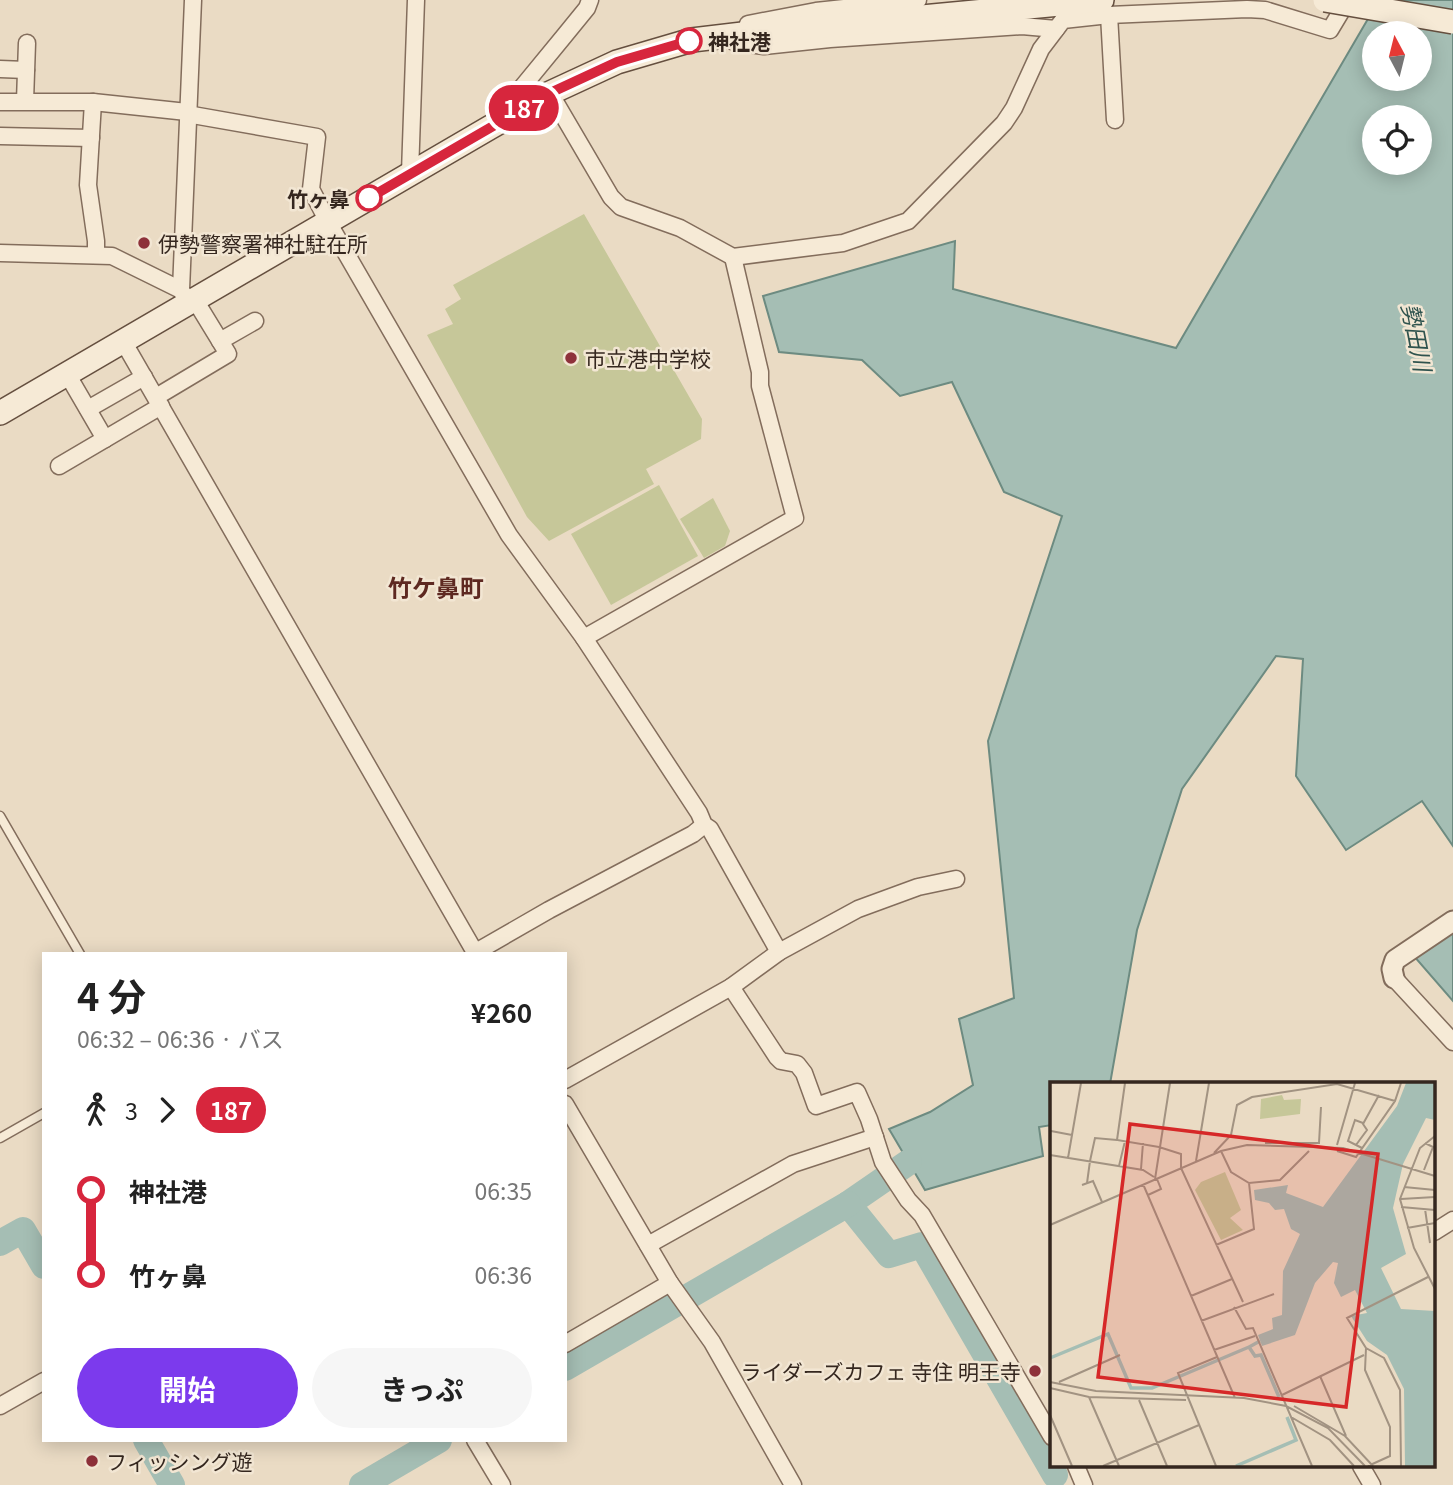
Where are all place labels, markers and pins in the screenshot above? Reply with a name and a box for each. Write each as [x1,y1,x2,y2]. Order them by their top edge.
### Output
place label: 神社港 [708,26,771,56]
marker: 神社港 [676,28,702,54]
place label: 竹ヶ鼻 [287,183,350,213]
marker: 竹ヶ鼻 [356,185,382,211]
place label: 伊勢警察署神社駐在所 [158,228,368,258]
marker: 伊勢警察署神社駐在所 [136,235,152,251]
place label: 市立港中学校 [585,343,711,373]
marker: 市立港中学校 [563,350,579,366]
place label: ライダーズカフェ 寺住 明王寺 [740,1356,1021,1386]
marker: ライダーズカフェ 寺住 明王寺 [1027,1363,1043,1379]
place label: フィッシング遊 [106,1446,253,1476]
marker: フィッシング遊 [84,1453,100,1469]

